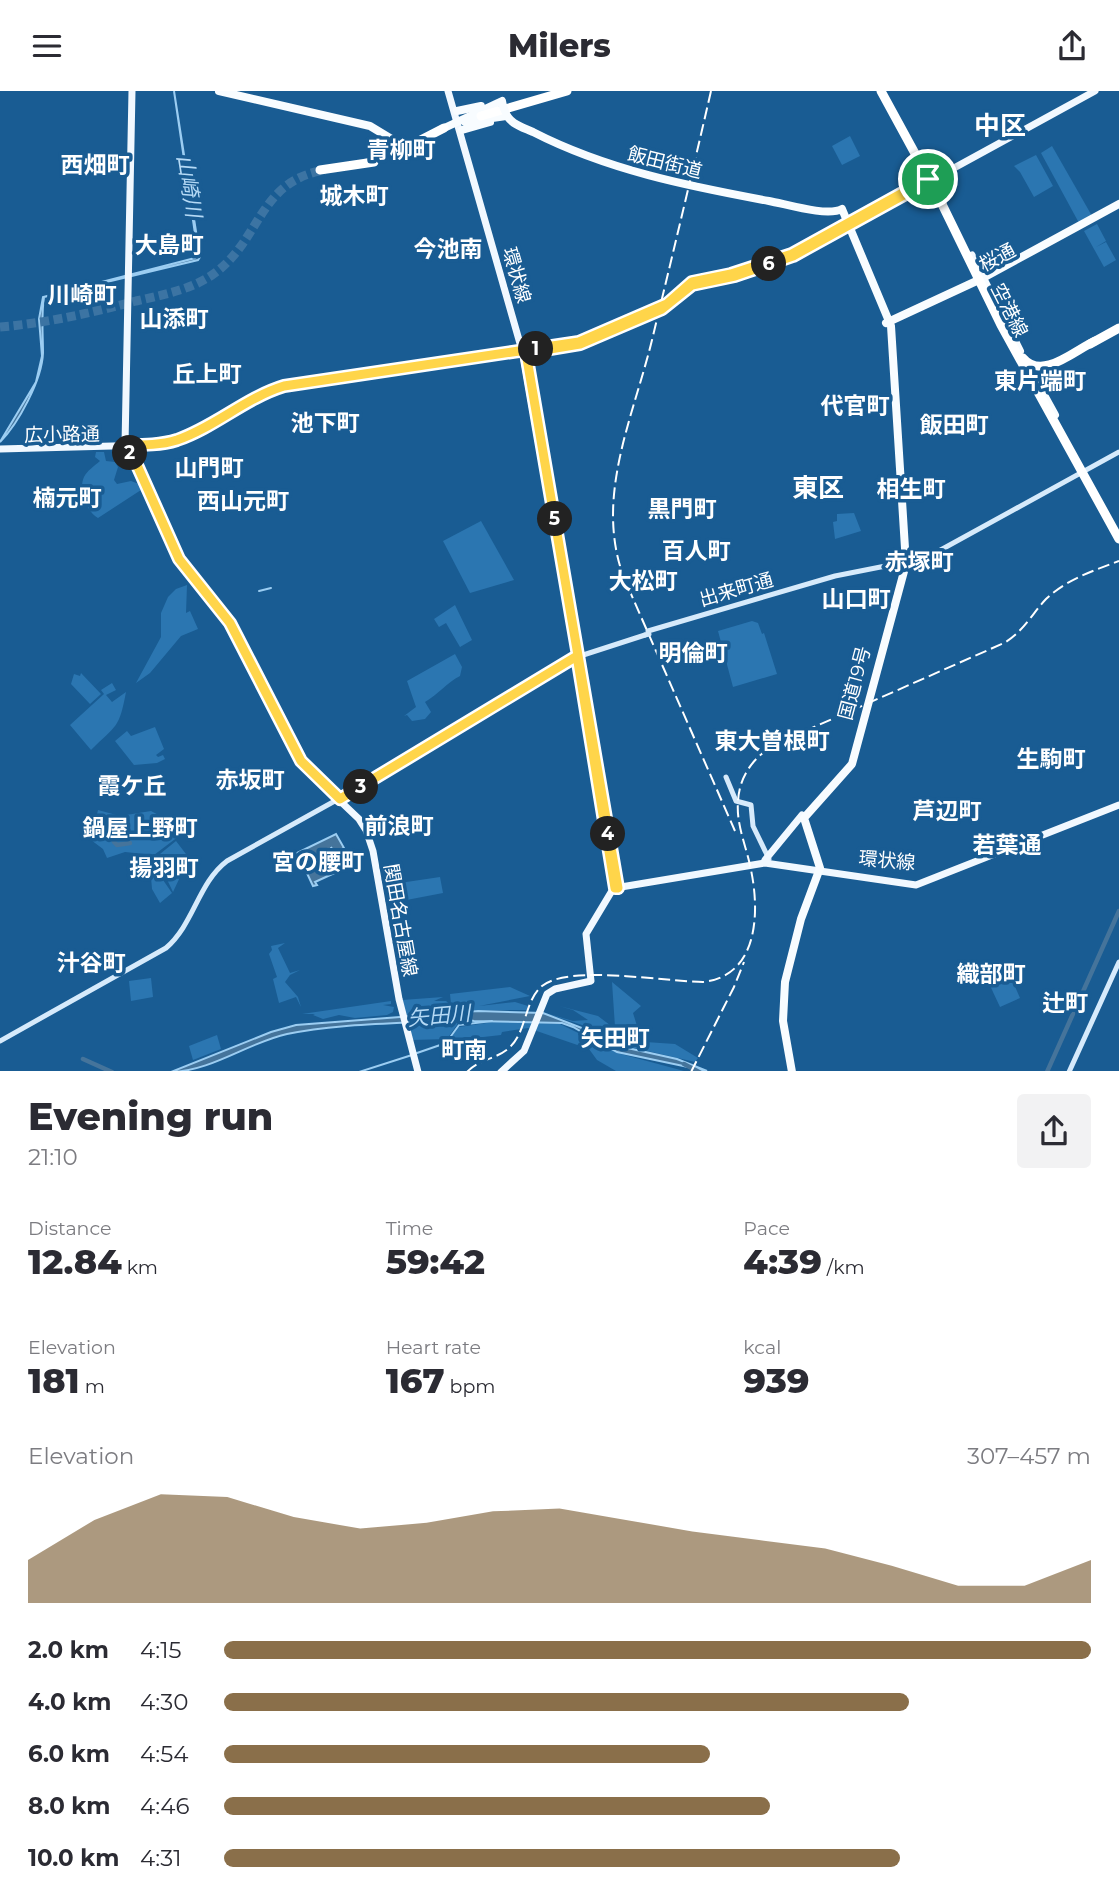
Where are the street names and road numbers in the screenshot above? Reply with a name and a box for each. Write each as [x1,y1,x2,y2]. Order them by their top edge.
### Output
street label: 飯田街道 [625,142,705,183]
street label: 桜通 [975,238,1019,277]
street label: 環状線 [498,245,535,306]
street label: 空港線 [986,280,1033,341]
street label: 広小路通 [24,422,100,447]
street label: 出来町通 [696,568,776,611]
street label: 国道19号 [834,644,875,723]
street label: 環状線 [858,847,916,874]
street label: 関田名古屋線 [379,862,422,978]

